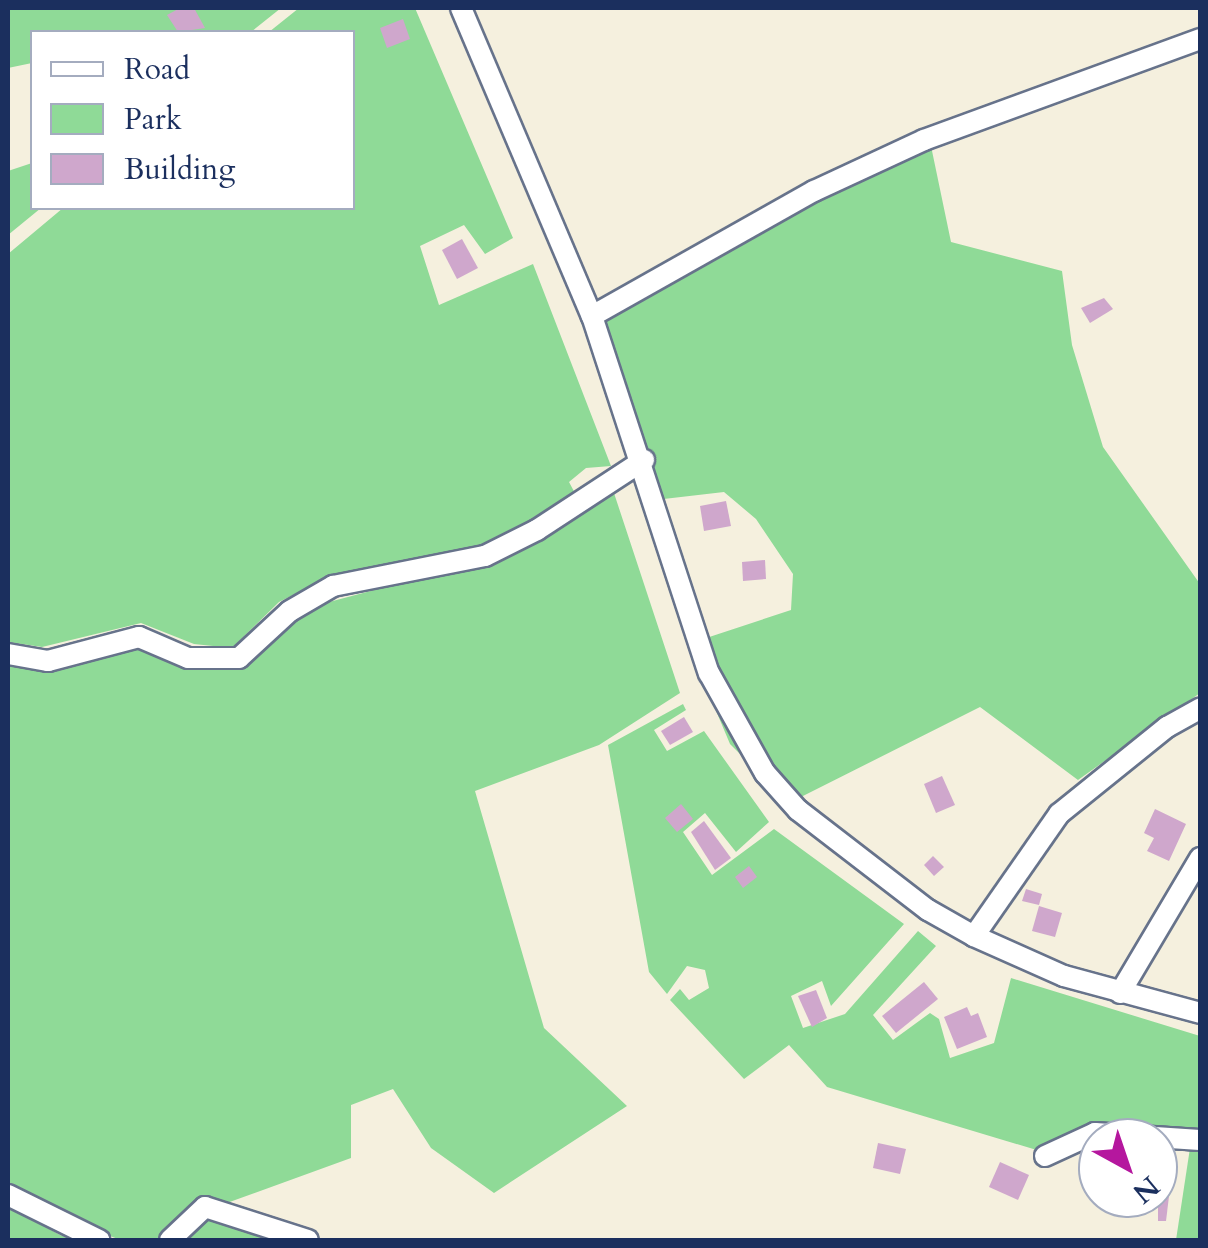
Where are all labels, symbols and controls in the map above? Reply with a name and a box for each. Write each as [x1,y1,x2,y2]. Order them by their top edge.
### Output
legend [30,30,355,210]
text: Road [124,49,190,90]
text: Park [124,99,182,140]
text: Building [124,149,235,190]
north arrow [1078,1118,1178,1218]
text: N [1124,1167,1168,1212]

